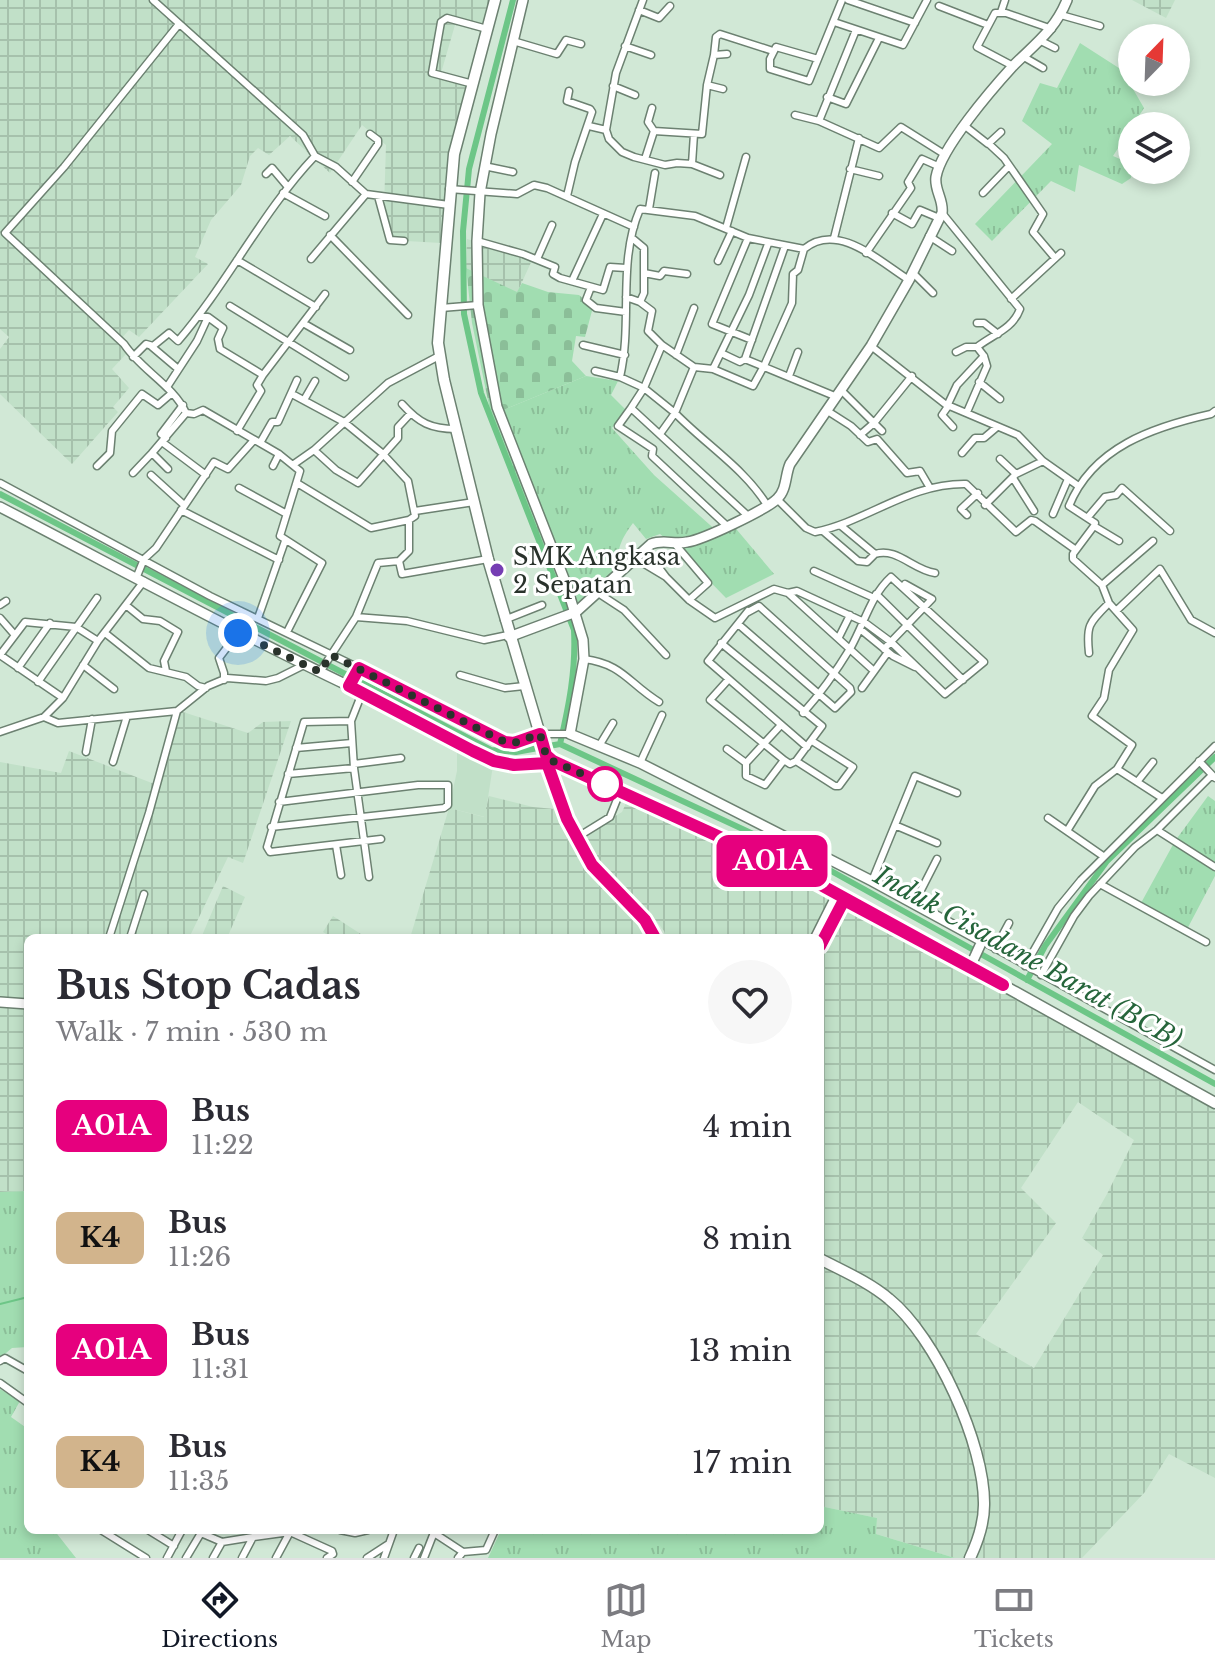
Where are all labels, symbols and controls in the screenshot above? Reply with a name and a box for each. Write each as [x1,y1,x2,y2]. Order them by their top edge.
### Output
north arrow [1118,24,1190,96]
map controls [1118,24,1190,184]
button: layers [1118,112,1190,184]
place label: SMK Angkasa 2 Sepatan [513,542,681,599]
marker: SMK Angkasa 2 Sepatan [488,561,506,579]
your location [218,613,258,653]
unlabelled marker [588,767,622,801]
line badge: A01A [716,835,828,887]
text: A01A [732,843,812,878]
water label: Induk Cisadane Barat (BCB) [868,858,1188,1055]
button: heart [708,960,792,1044]
text: Bus Stop Cadas [56,962,361,1009]
text: Walk · 7 min · 530 m [56,1016,327,1048]
text: Bus [191,1092,250,1129]
text: A01A [72,1108,151,1143]
text: 4 min [703,1108,792,1145]
text: 11:22 [191,1129,254,1161]
text: Bus [168,1204,227,1241]
text: K4 [79,1220,121,1255]
text: 8 min [702,1220,792,1257]
text: 11:26 [168,1241,231,1273]
text: Bus [191,1316,250,1353]
text: A01A [72,1332,151,1367]
text: 13 min [688,1332,792,1369]
text: 11:31 [191,1353,249,1385]
text: Bus [168,1428,227,1465]
text: K4 [79,1444,121,1479]
text: 17 min [692,1444,792,1481]
text: 11:35 [168,1465,229,1497]
tab: Directions [161,1578,278,1653]
tab: Map [600,1578,652,1653]
tab: Tickets [974,1578,1054,1653]

